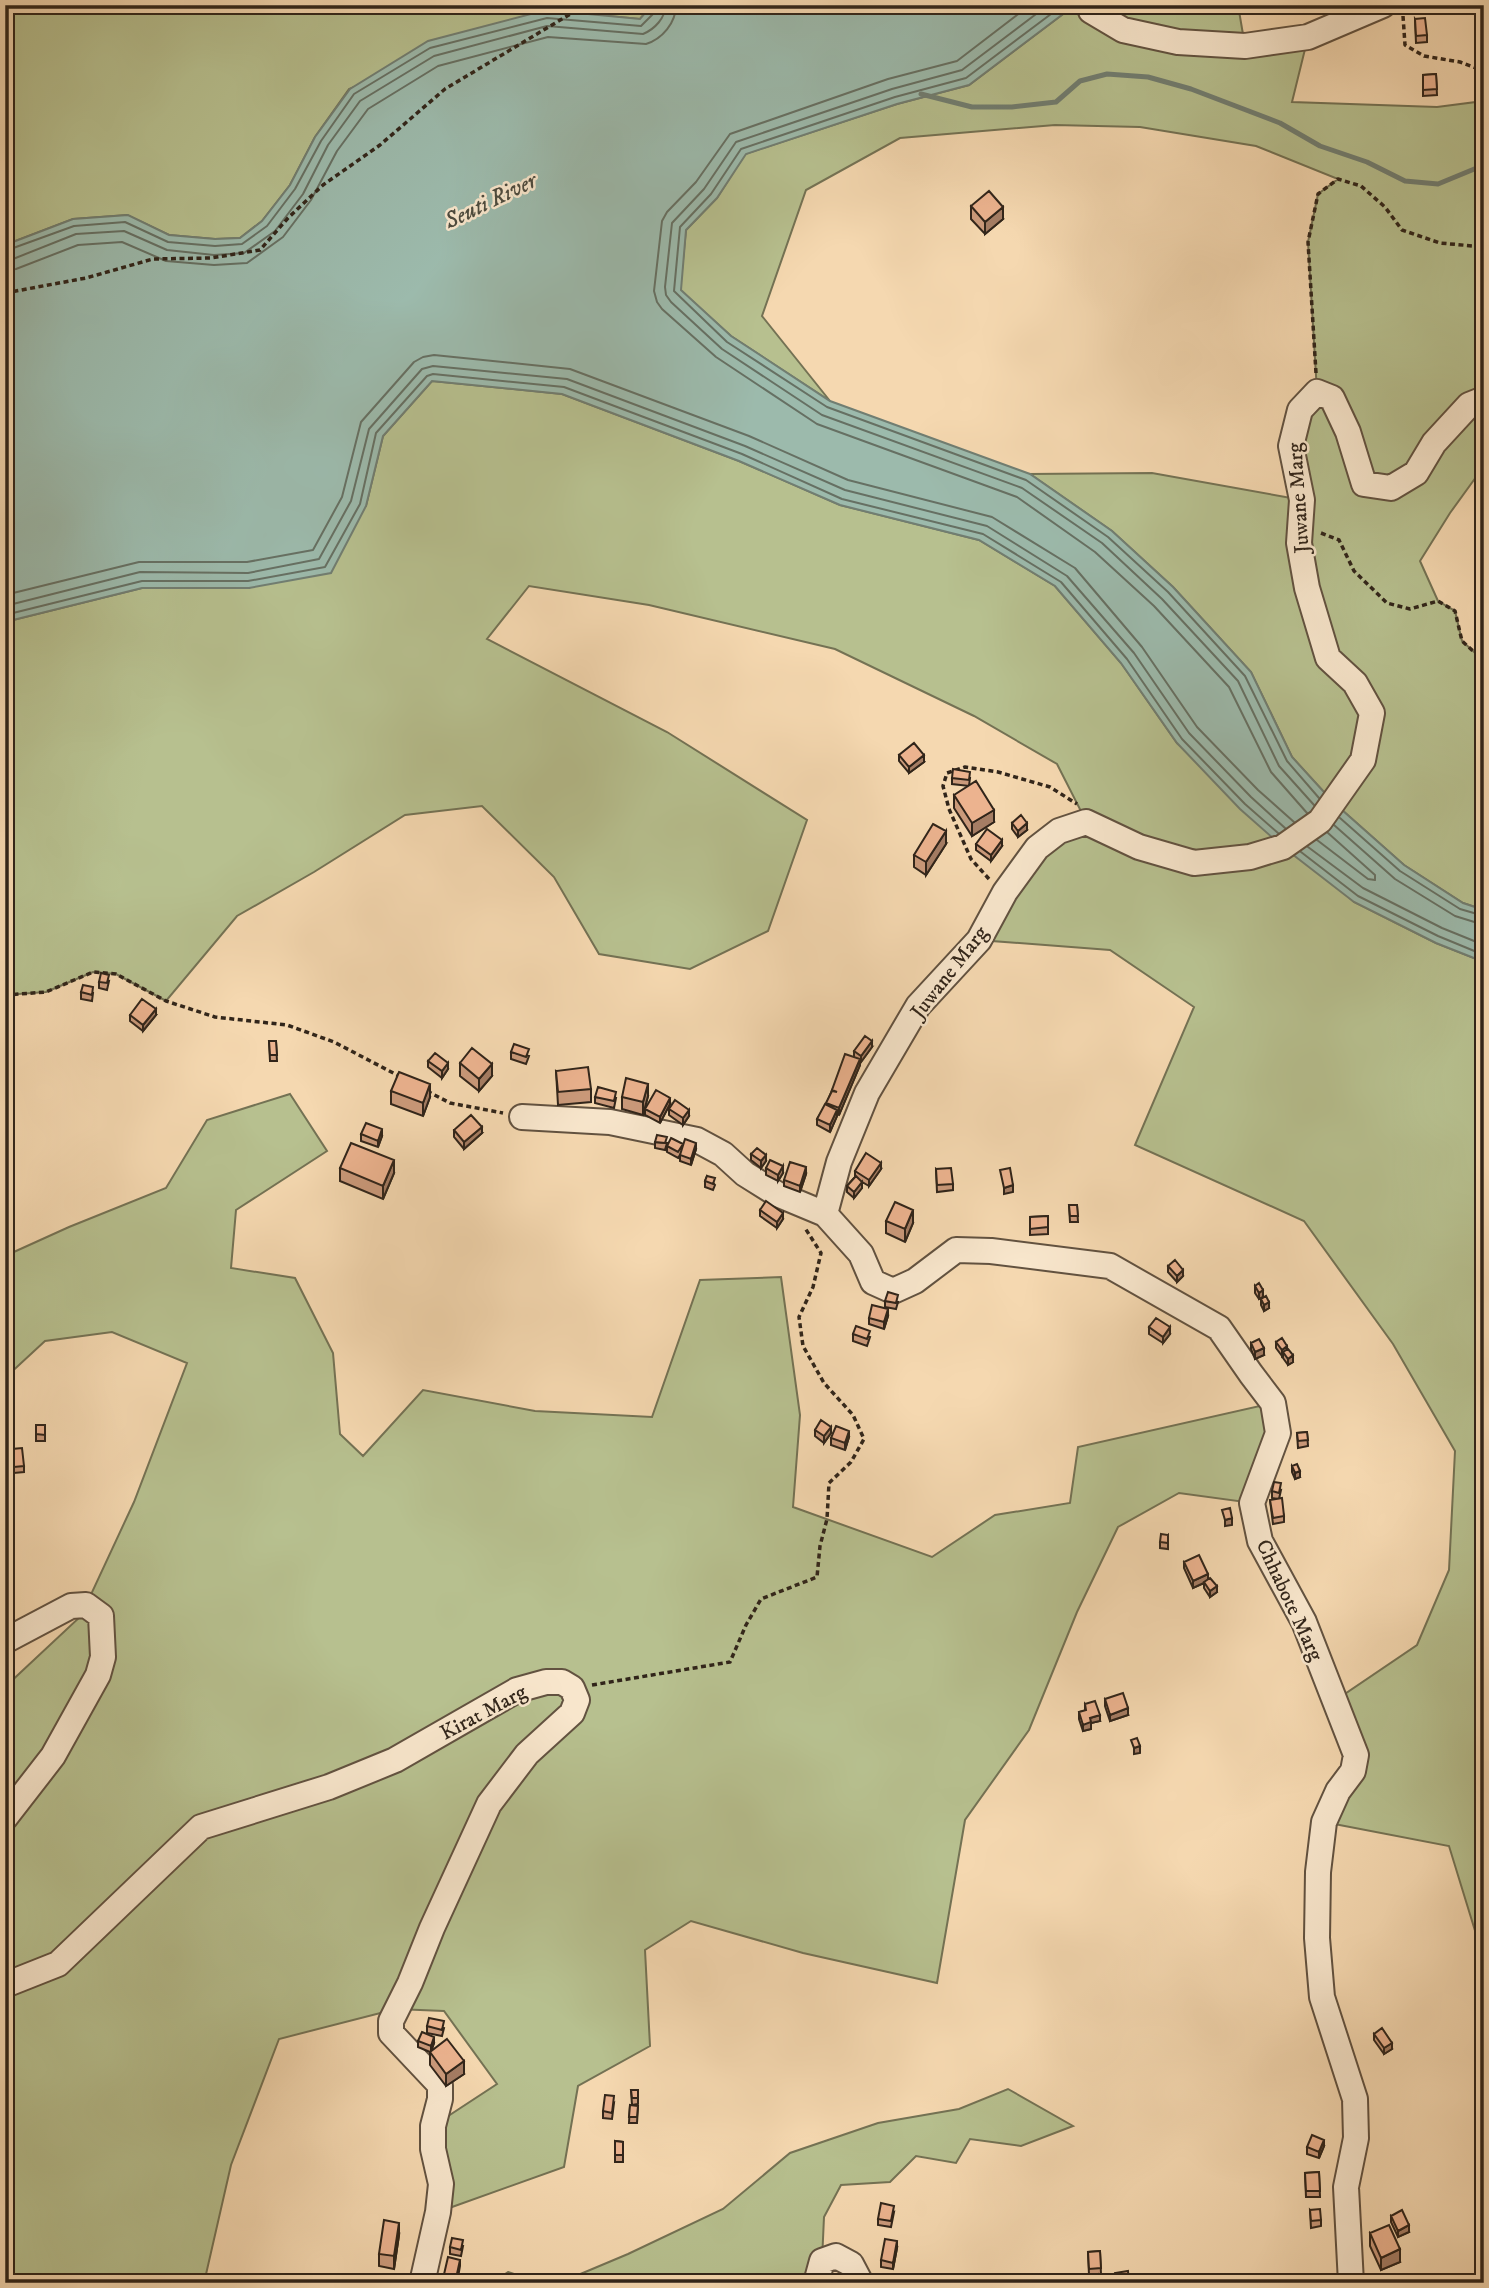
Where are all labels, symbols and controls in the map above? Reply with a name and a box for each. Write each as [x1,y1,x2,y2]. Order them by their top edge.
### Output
water label: Seuti River [439,166,543,237]
street label: Juwane Marg [1282,441,1316,556]
street label: Juwane Marg [904,920,995,1026]
street label: Chhabote Marg [1250,1536,1329,1666]
street label: Kirat Marg [436,1679,532,1746]

